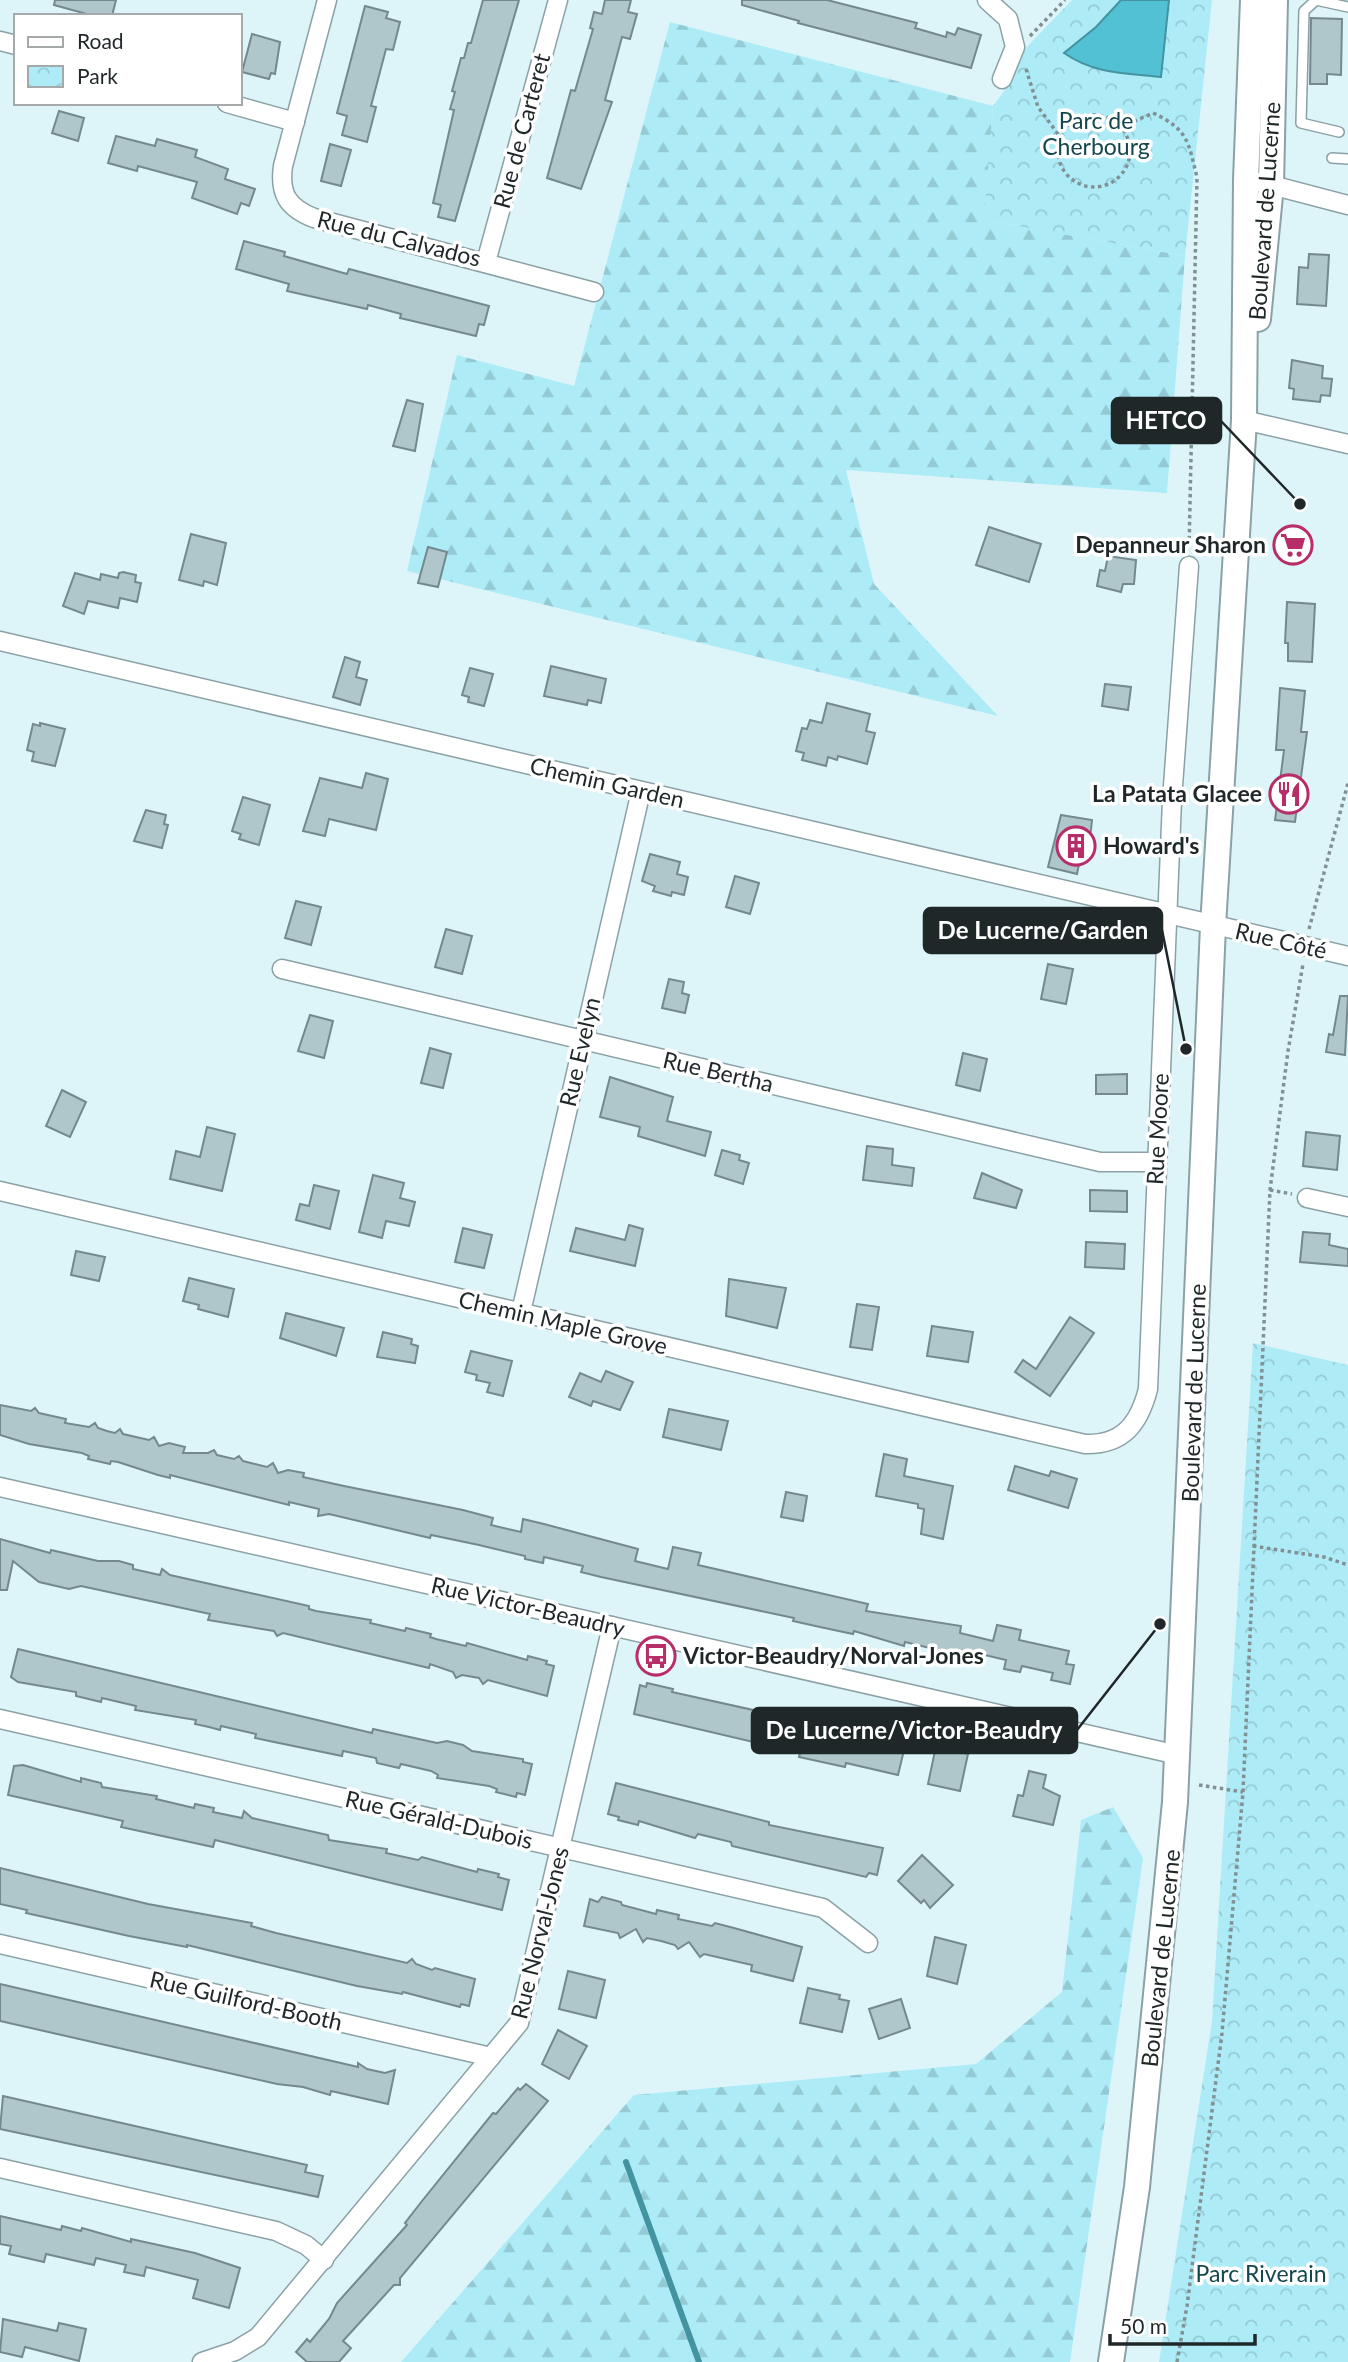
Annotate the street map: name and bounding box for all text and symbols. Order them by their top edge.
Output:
legend [14,14,242,105]
text: Road [77,28,124,53]
street label: Rue de Carteret [487,49,555,211]
text: Park [77,63,118,88]
street label: Boulevard de Lucerne [1242,101,1286,321]
park label: Parc de Cherbourg [1042,106,1150,160]
street label: Rue du Calvados [315,204,484,272]
callout: HETCO [1112,398,1221,443]
text: HETCO [1125,405,1207,434]
supermarket icon: Depanneur Sharon [1272,524,1314,566]
place label: Depanneur Sharon [1075,530,1266,558]
street label: Chemin Garden [527,751,687,813]
restaurant icon: La Patata Glacee [1268,773,1310,815]
place label: La Patata Glacee [1092,779,1262,807]
building icon: Howard's [1055,825,1097,867]
place label: Howard's [1103,831,1199,859]
callout: De Lucerne/Garden [924,908,1162,953]
text: De Lucerne/Garden [938,915,1148,944]
street label: Rue Côté [1233,916,1330,964]
street label: Rue Evelyn [553,994,605,1109]
street label: Rue Bertha [660,1045,776,1097]
street label: Rue Moore [1140,1072,1174,1186]
street label: Boulevard de Lucerne [1175,1283,1211,1503]
street label: Chemin Maple Grove [456,1284,670,1360]
street label: Rue Victor-Beaudry [429,1570,628,1642]
bus stop icon: Victor-Beaudry/Norval-Jones [635,1635,677,1677]
place label: Victor-Beaudry/Norval-Jones [682,1641,984,1669]
callout: De Lucerne/Victor-Beaudry [752,1708,1077,1753]
text: De Lucerne/Victor-Beaudry [765,1715,1063,1744]
street label: Rue Gérald-Dubois [343,1784,536,1854]
street label: Rue Norval-Jones [504,1844,574,2022]
street label: Boulevard de Lucerne [1135,1848,1185,2068]
street label: Rue Guilford-Booth [147,1964,345,2036]
park label: Parc Riverain [1195,2259,1327,2287]
scale bar [1110,2302,1255,2346]
text: 50 m [1120,2313,1167,2338]

